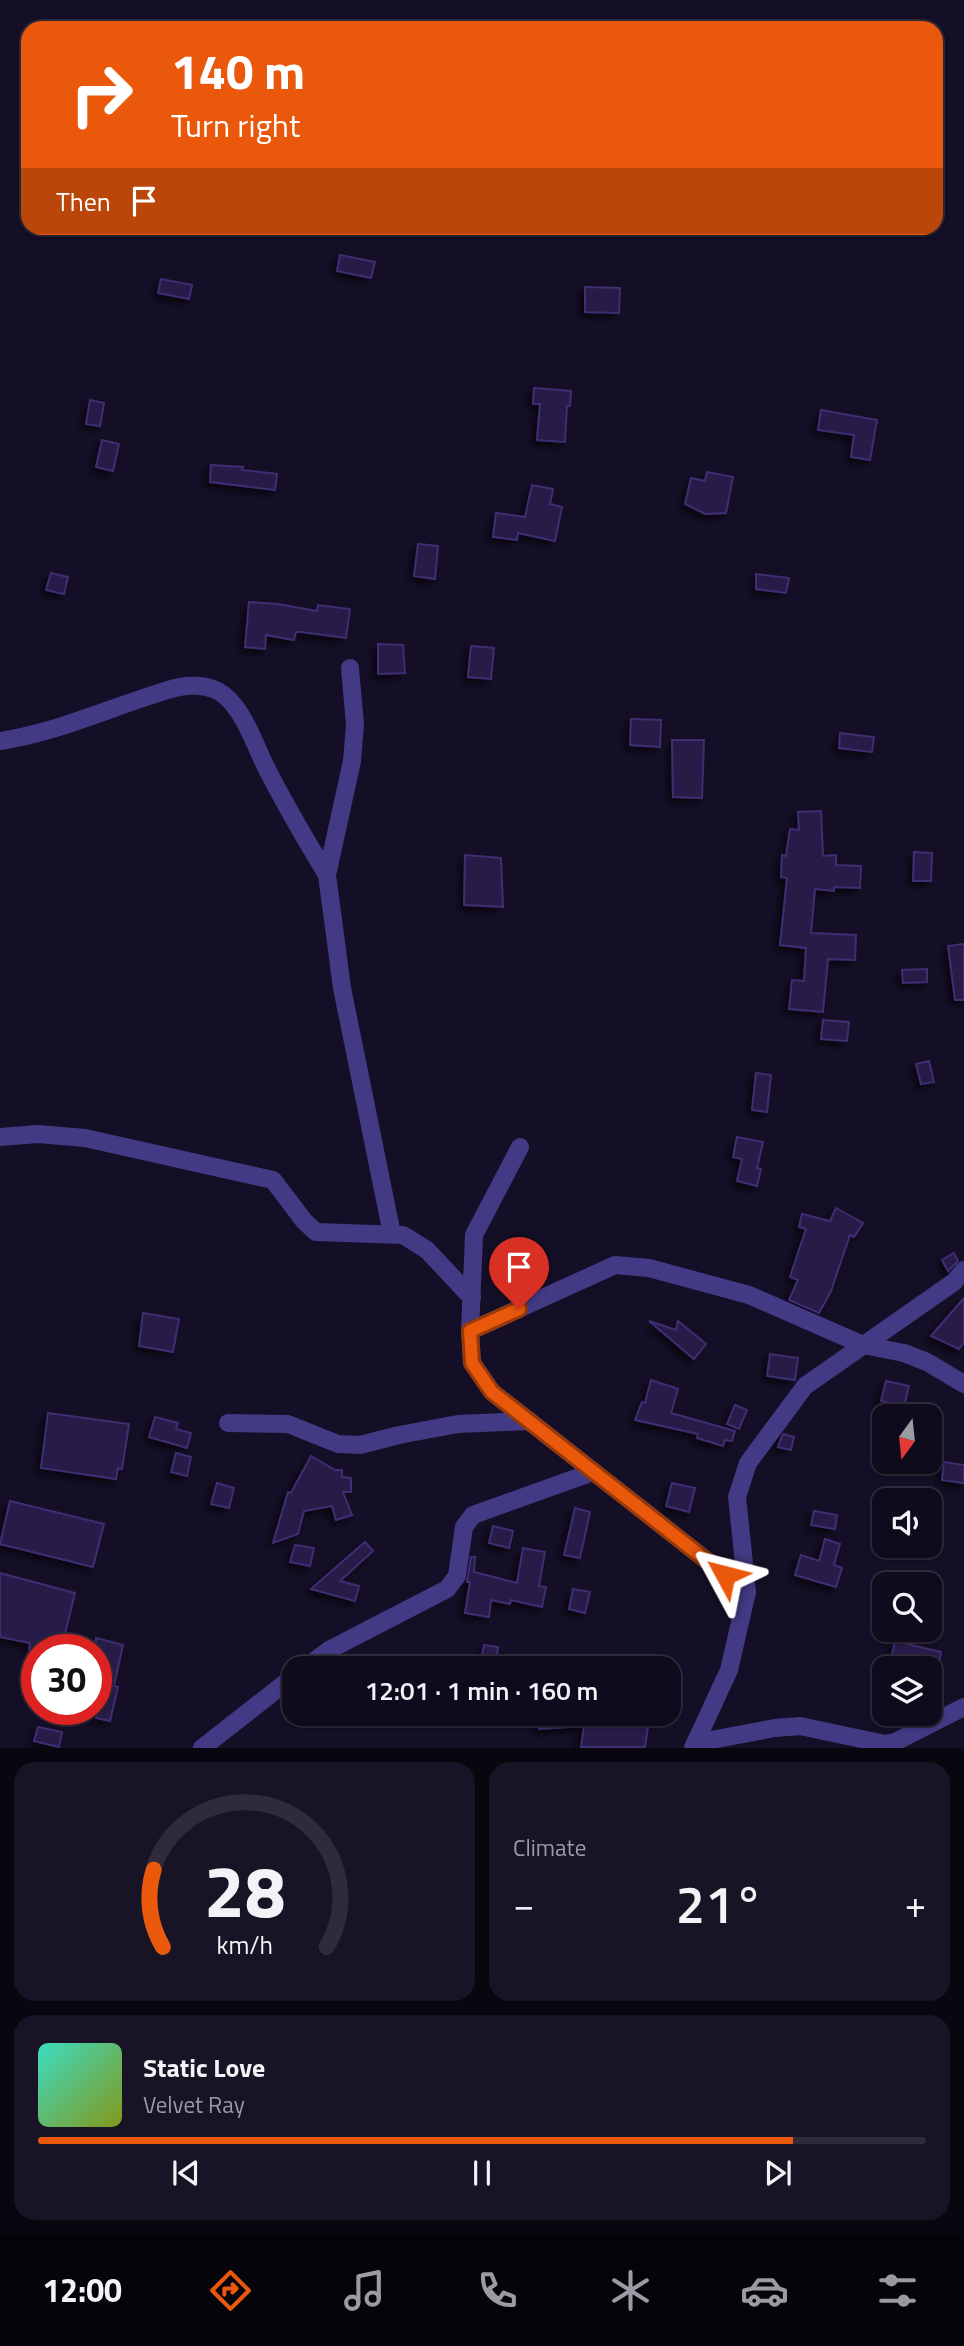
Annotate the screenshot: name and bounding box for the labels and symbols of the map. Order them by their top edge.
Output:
pin [489,1237,549,1309]
north arrow [872,1404,942,1474]
position arrow [688,1538,762,1612]
speed limit sign: 30 [21,1634,112,1725]

